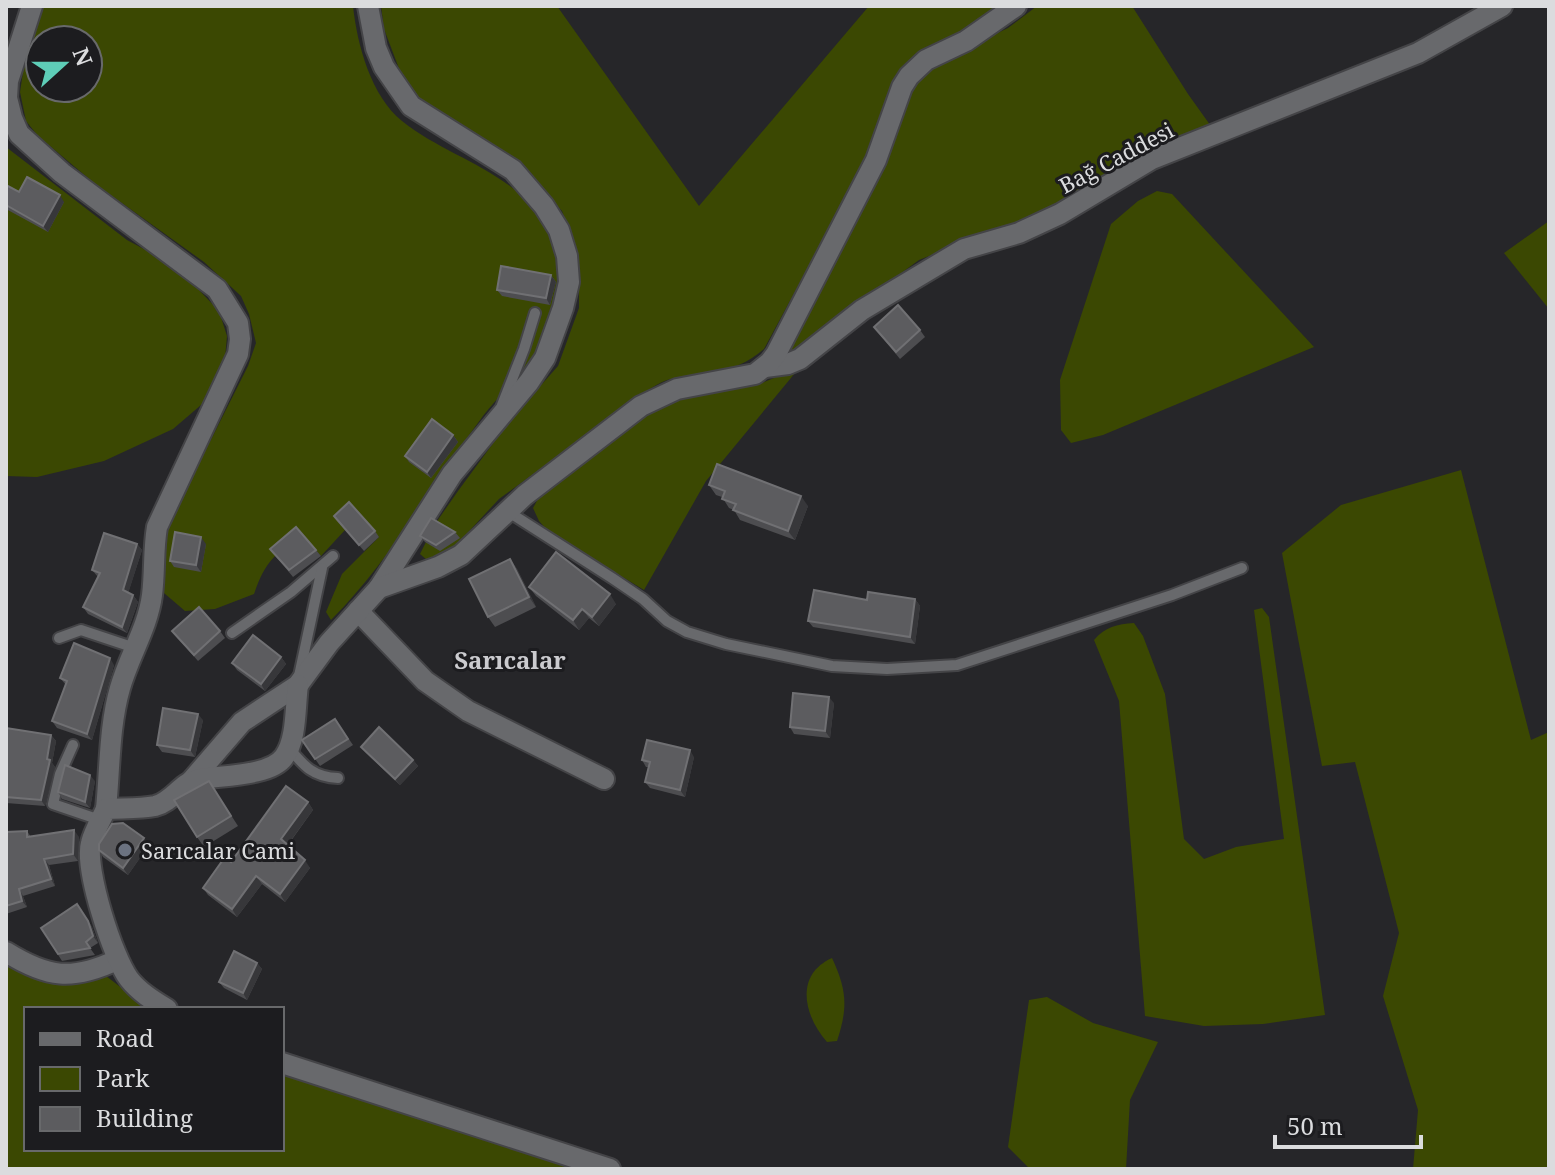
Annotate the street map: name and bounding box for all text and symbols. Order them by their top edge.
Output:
north arrow [24,24,104,104]
text: N [66,43,101,70]
street label: Bağ Caddesi [1053,114,1179,200]
district label: Sarıcalar [454,643,566,676]
place label: Sarıcalar Cami [141,835,295,865]
marker: Sarıcalar Cami [116,841,134,859]
legend [24,1007,284,1151]
text: Road [96,1021,154,1054]
text: Park [96,1061,150,1094]
scale bar [1275,1099,1421,1149]
text: Building [96,1101,193,1134]
text: 50 m [1287,1109,1343,1142]

